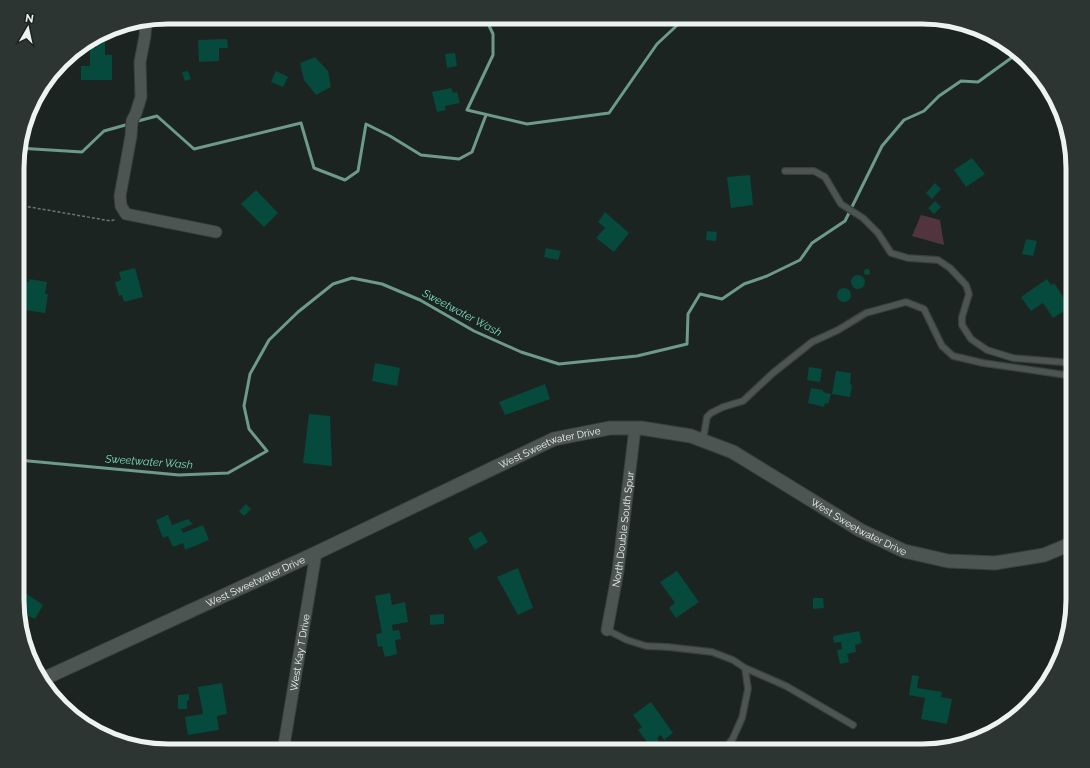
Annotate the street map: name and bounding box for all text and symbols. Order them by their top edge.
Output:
north arrow [8,8,48,48]
text: N [24,12,35,26]
water label: Sweetwater Wash [419,286,504,339]
street label: West Sweetwater Drive [497,425,601,470]
water label: Sweetwater Wash [104,452,193,472]
street label: North Double South Spur [610,470,635,588]
street label: West Sweetwater Drive [809,496,909,557]
street label: West Sweetwater Drive [204,553,307,609]
street label: West Kay T Drive [288,613,311,692]

